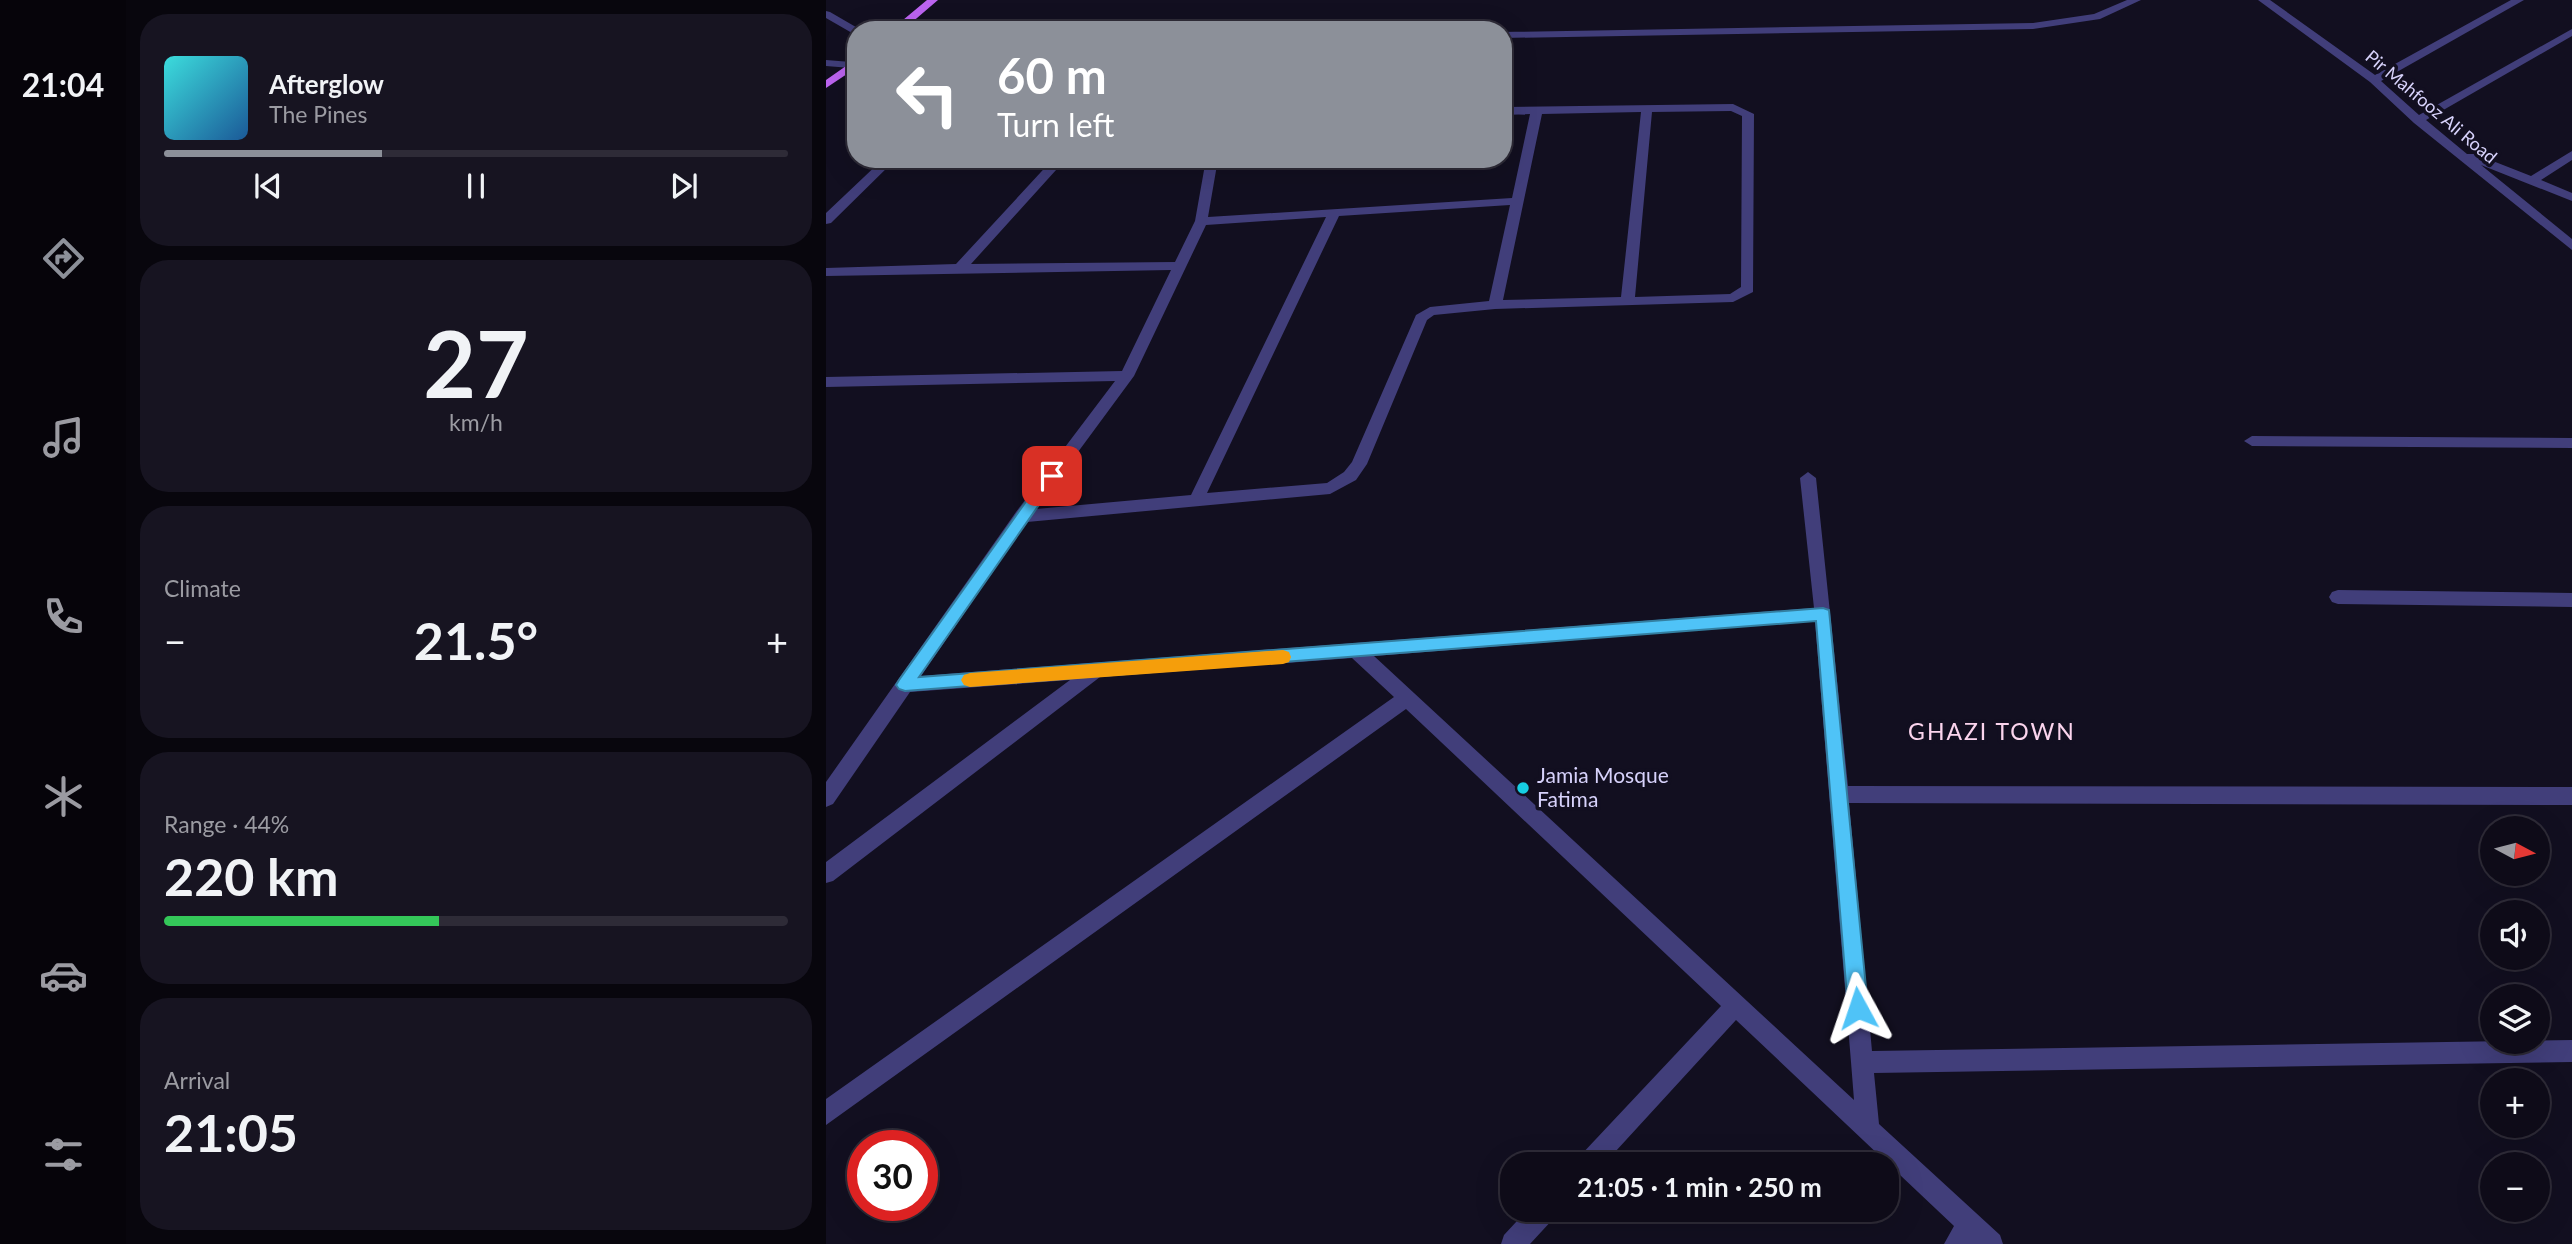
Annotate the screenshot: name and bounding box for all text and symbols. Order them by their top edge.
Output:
street label: Pir Mahfooz Ali Road [2361,45,2502,168]
text: 60 m [997,46,1107,104]
icon: left [882,49,973,140]
text: 21:04 [22,65,104,104]
text: Afterglow [269,68,384,100]
text: The Pines [269,100,367,128]
text: Turn left [997,105,1114,144]
icon: previous [249,167,287,205]
icon: pause [457,167,495,205]
icon: next [665,167,703,205]
icon: directions [39,234,88,283]
text: 27 [423,308,529,417]
text: km/h [449,408,503,436]
icon: music [39,413,88,462]
pin [1022,446,1082,506]
icon: arrive [1033,457,1071,495]
text: Climate [164,574,241,602]
icon: phone [39,592,88,641]
text: 21.5° [414,609,538,671]
text: − [164,618,186,664]
text: + [766,618,788,664]
district label: GHAZI TOWN [1908,717,2076,745]
place label: Jamia Mosque Fatima [1537,762,1669,811]
icon: climate [39,772,88,821]
marker: Jamia Mosque Fatima [1515,780,1531,796]
text: Range · 44% [164,810,289,838]
north arrow [2480,816,2550,886]
map controls [2480,816,2550,1222]
text: 220 km [164,845,338,907]
button: sound [2480,900,2550,970]
icon: car [39,951,88,1000]
position arrow [1821,971,1895,1045]
button: layers [2480,984,2550,1054]
text: Arrival [164,1066,230,1094]
button: + [2480,1068,2550,1138]
text: 21:05 [164,1101,298,1163]
icon: filters [39,1130,88,1179]
speed limit sign: 30 [847,1130,938,1221]
button: − [2480,1152,2550,1222]
text: 21:05 · 1 min · 250 m [1577,1171,1822,1203]

